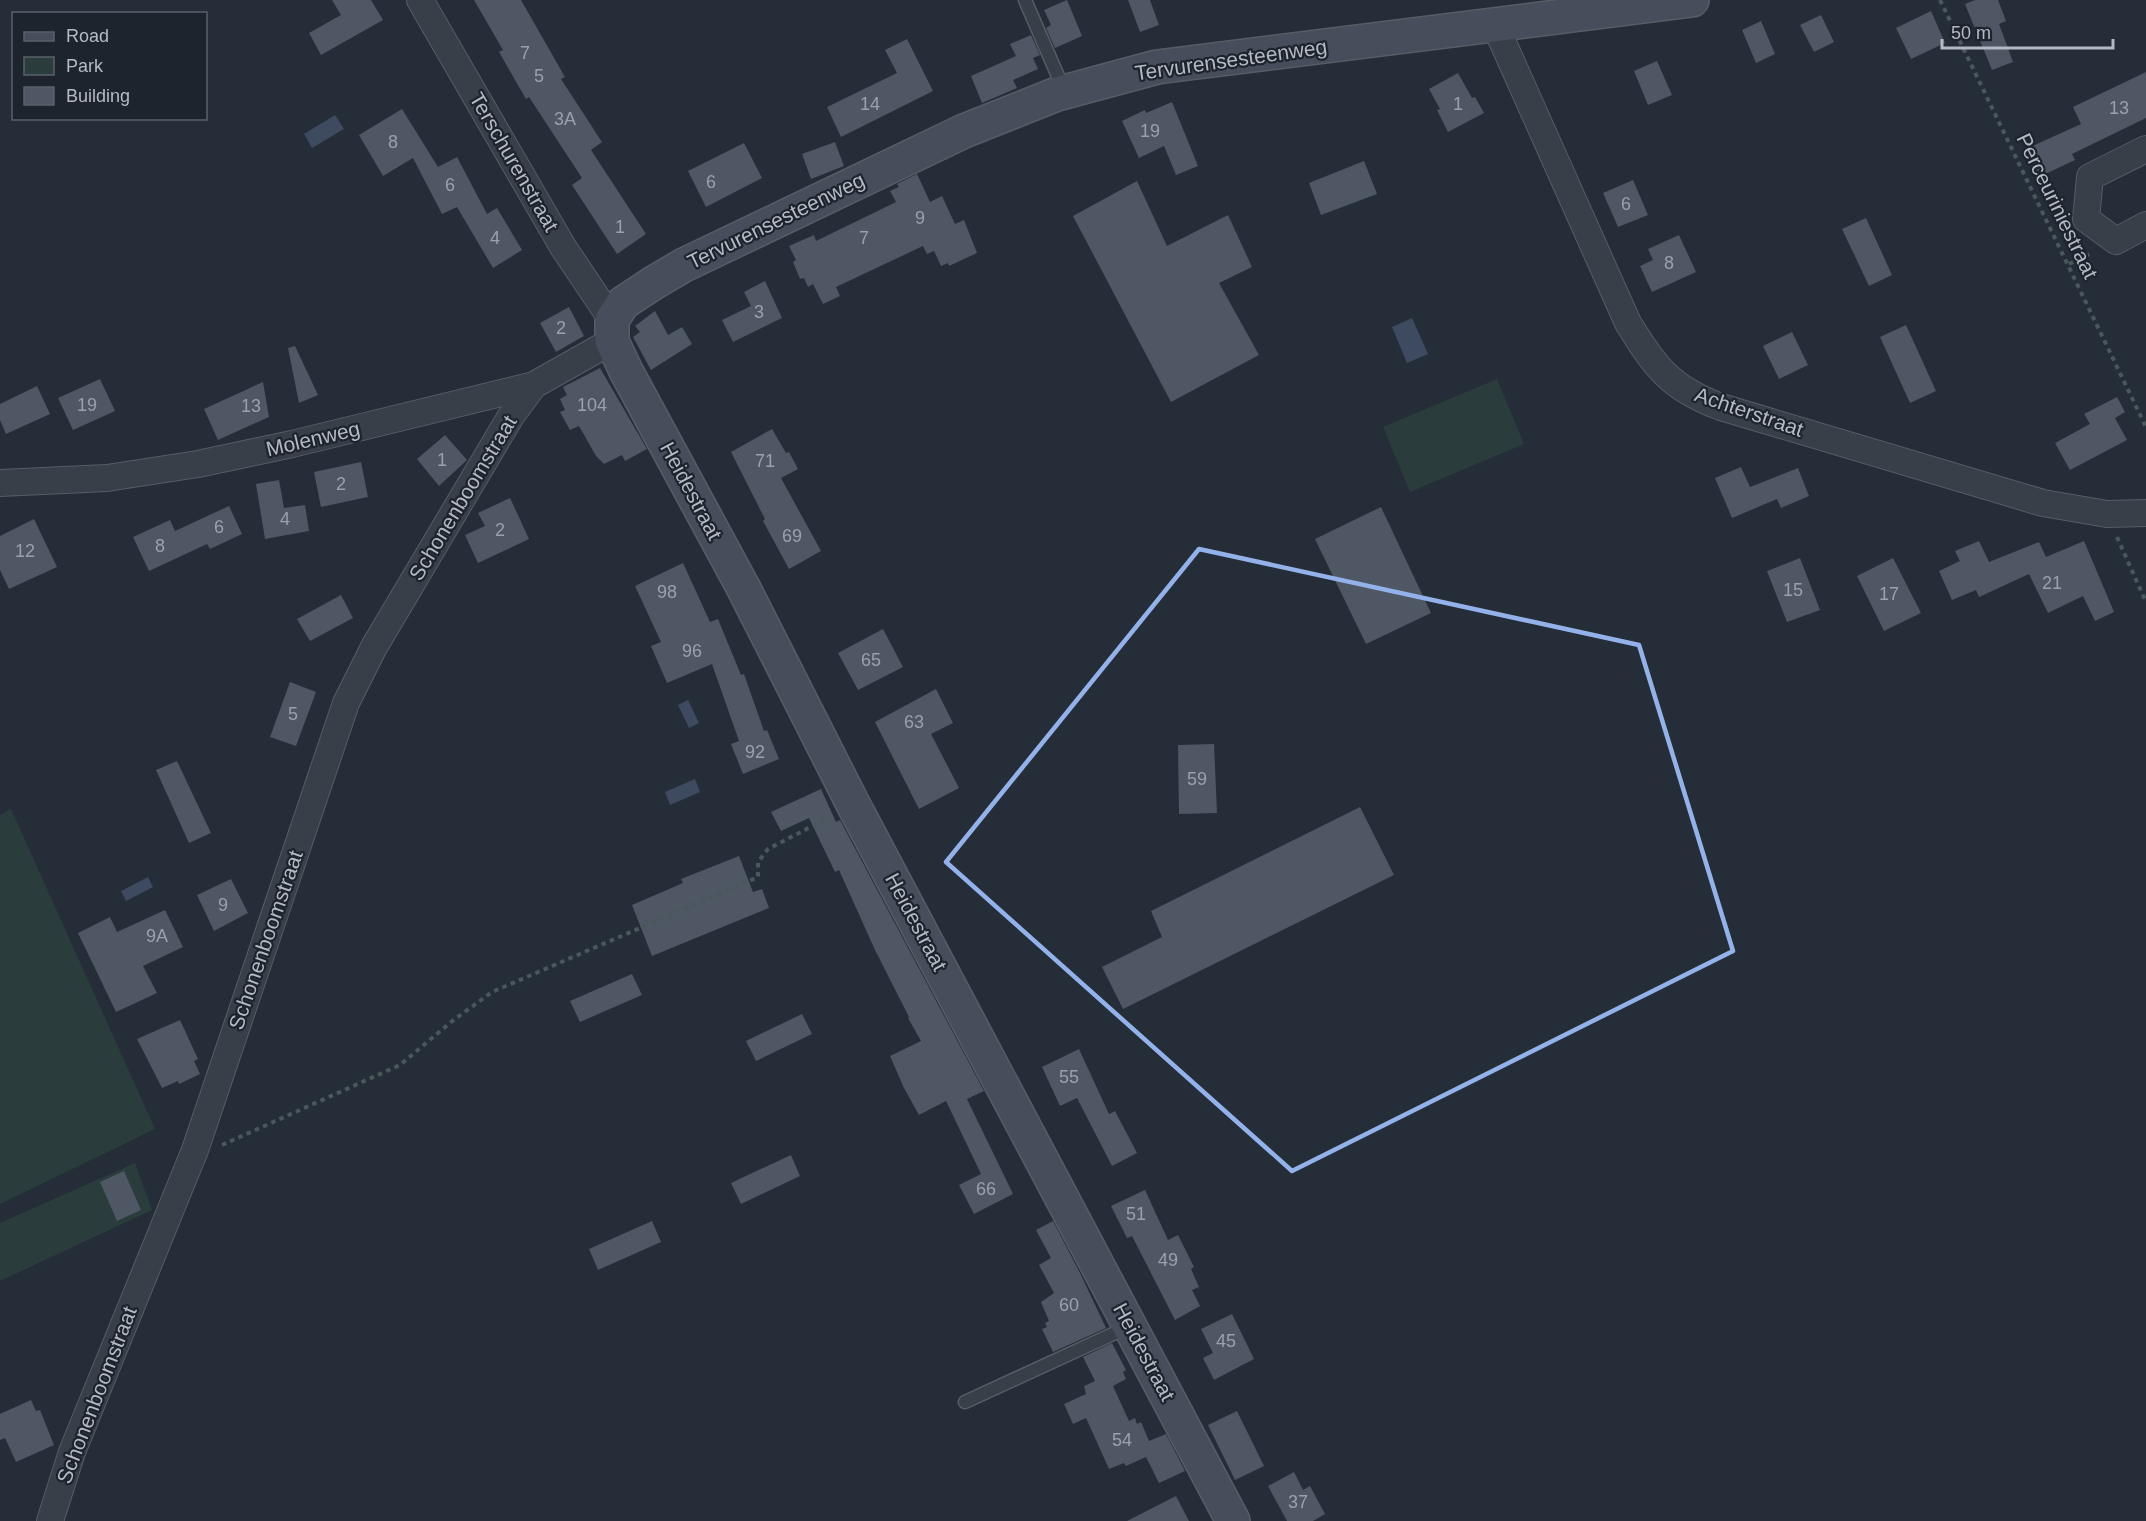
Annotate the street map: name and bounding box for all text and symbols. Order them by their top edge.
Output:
legend [12,12,207,120]
scale bar [1942,12,2113,50]
text: 50 m [1951,23,1991,43]
text: Road [66,26,109,46]
street label: Tervurensesteenweg [1133,35,1328,84]
house number: 7 [520,43,530,63]
text: Park [66,56,104,76]
house number: 5 [534,66,544,86]
text: Building [66,86,130,106]
street label: Terschurenstraat [465,88,564,235]
house number: 14 [860,94,880,114]
house number: 1 [1453,94,1463,114]
house number: 13 [2109,98,2129,118]
house number: 3A [554,109,576,129]
house number: 19 [1140,121,1160,141]
street label: Perceuriniestraat [2012,129,2103,282]
house number: 8 [388,132,398,152]
street label: Tervurensesteenweg [684,168,868,273]
house number: 6 [706,172,716,192]
house number: 6 [445,175,455,195]
house number: 6 [1621,194,1631,214]
house number: 9 [915,208,925,228]
house number: 1 [615,217,625,237]
house number: 4 [490,228,500,248]
house number: 7 [859,228,869,248]
house number: 8 [1664,253,1674,273]
house number: 3 [754,302,764,322]
house number: 2 [556,318,566,338]
street label: Achterstraat [1692,382,1807,441]
house number: 19 [77,395,97,415]
house number: 104 [577,395,607,415]
house number: 13 [241,396,261,416]
street label: Schonenboomstraat [404,411,521,584]
street label: Molenweg [264,417,362,460]
street label: Heidestraat [656,438,727,544]
house number: 1 [437,450,447,470]
house number: 71 [755,451,775,471]
house number: 2 [336,474,346,494]
house number: 4 [280,509,290,529]
house number: 6 [214,517,224,537]
house number: 2 [495,520,505,540]
house number: 69 [782,526,802,546]
house number: 8 [155,536,165,556]
house number: 12 [15,541,35,561]
house number: 21 [2042,573,2062,593]
house number: 15 [1783,580,1803,600]
house number: 98 [657,582,677,602]
house number: 17 [1879,584,1899,604]
house number: 96 [682,641,702,661]
house number: 65 [861,650,881,670]
house number: 5 [288,704,298,724]
house number: 63 [904,712,924,732]
house number: 92 [745,742,765,762]
house number: 59 [1187,769,1207,789]
street label: Schonenboomstraat [224,847,307,1032]
street label: Heidestraat [881,869,952,975]
house number: 9 [218,895,228,915]
house number: 9A [146,926,168,946]
house number: 55 [1059,1067,1079,1087]
house number: 66 [976,1179,996,1199]
house number: 51 [1126,1204,1146,1224]
house number: 49 [1158,1250,1178,1270]
house number: 60 [1059,1295,1079,1315]
street label: Heidestraat [1109,1299,1180,1405]
street label: Schonenboomstraat [52,1303,141,1487]
house number: 45 [1216,1331,1236,1351]
house number: 54 [1112,1430,1132,1450]
house number: 37 [1288,1492,1308,1512]

